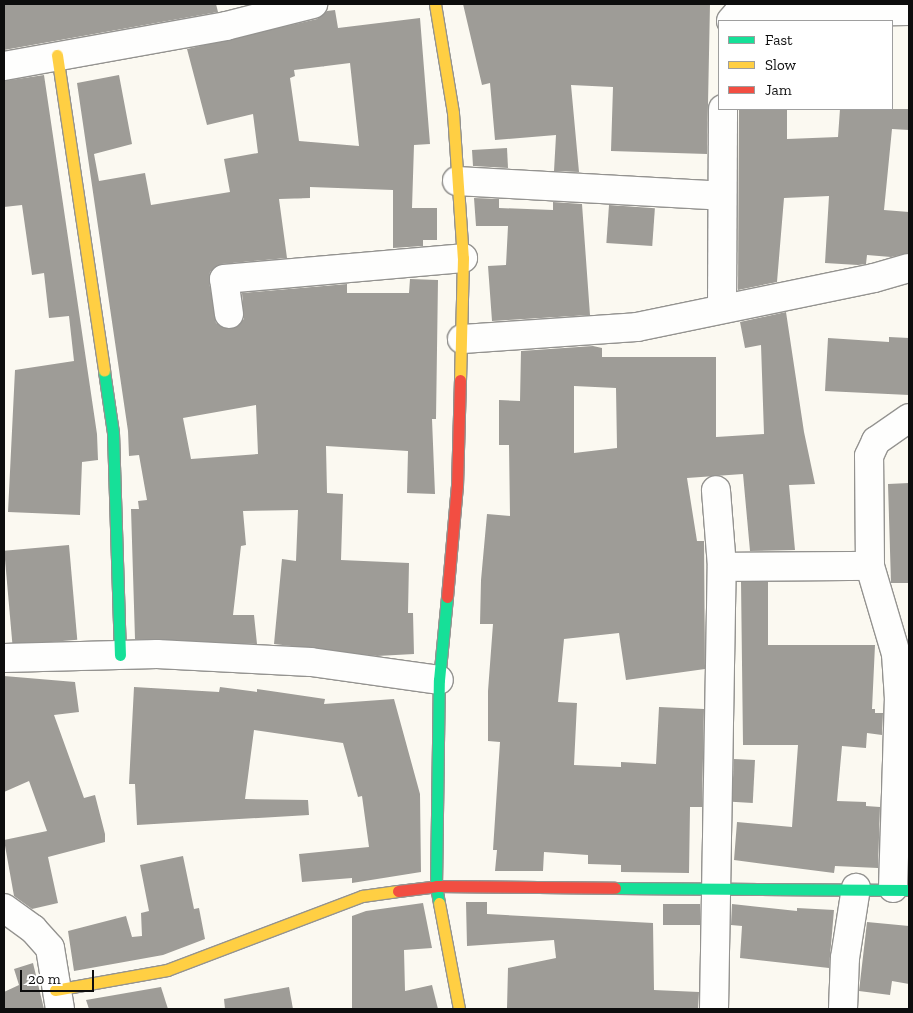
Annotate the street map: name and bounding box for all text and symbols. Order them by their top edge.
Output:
legend [718,20,893,110]
text: Fast [765,31,793,49]
text: Slow [765,56,796,74]
text: Jam [765,81,792,99]
scale bar [22,960,96,992]
text: 20 m [28,970,61,988]

